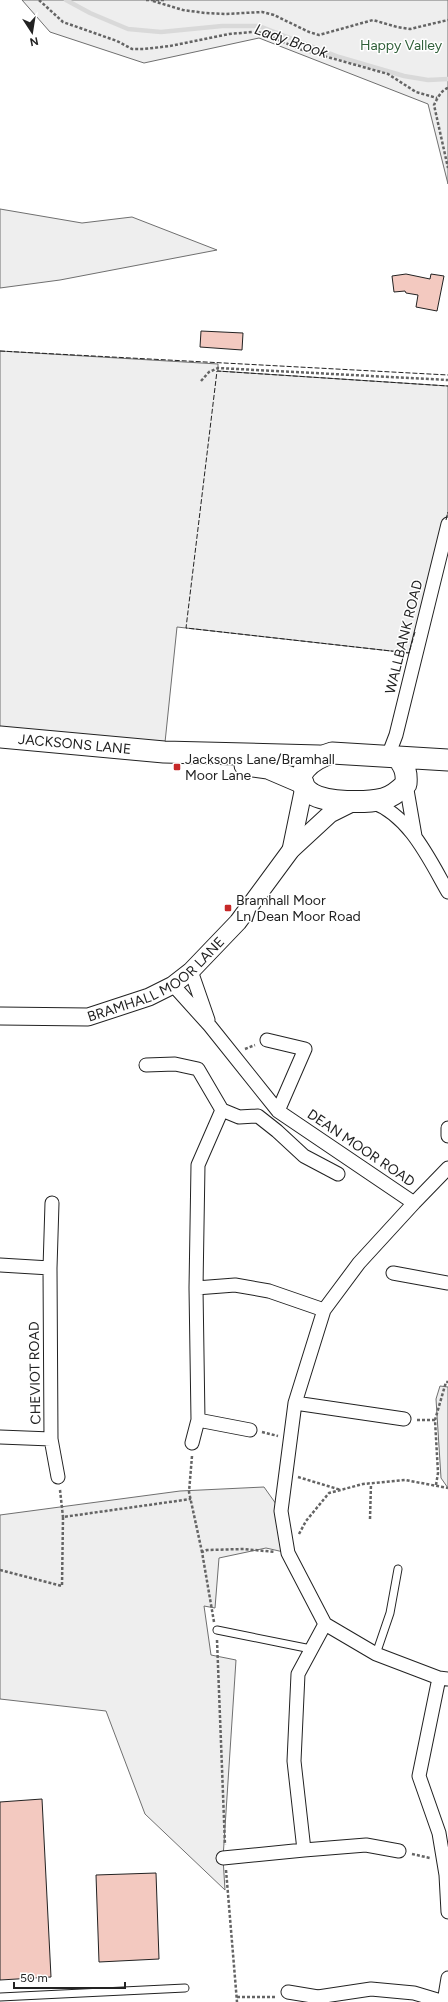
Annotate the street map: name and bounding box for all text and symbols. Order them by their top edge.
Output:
north arrow [12,12,52,52]
water label: Lady Brook [252,20,331,62]
text: N [28,34,39,49]
park label: Happy Valley [360,37,443,54]
street label: WALLBANK ROAD [382,578,426,696]
street label: JACKSONS LANE [17,730,132,757]
place label: Jacksons Lane/Bramhall Moor Lane [185,751,335,784]
marker: Jacksons Lane/Bramhall Moor Lane [172,762,182,772]
place label: Bramhall Moor Ln/Dean Moor Road [236,892,361,925]
marker: Bramhall Moor Ln/Dean Moor Road [223,903,233,913]
street label: BRAMHALL MOOR LANE [85,933,228,1025]
street label: DEAN MOOR ROAD [304,1106,418,1190]
street label: CHEVIOT ROAD [26,1321,44,1425]
scale bar [14,1964,125,1990]
text: 50 m [20,1971,48,1985]

